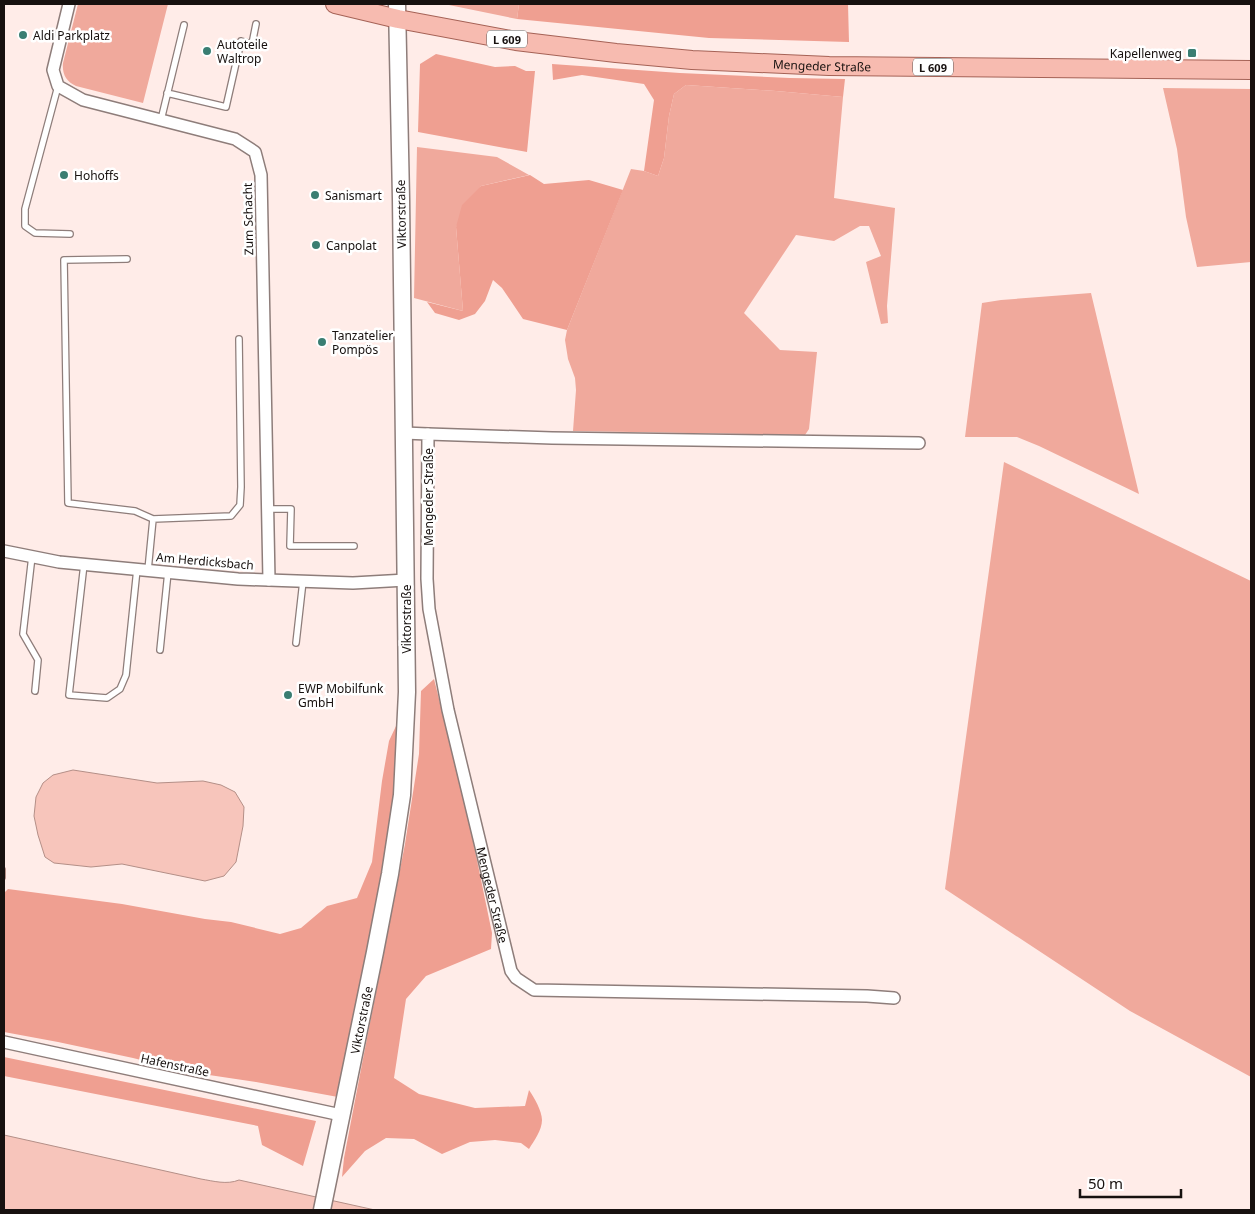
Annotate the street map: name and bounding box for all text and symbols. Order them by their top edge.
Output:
place label: Aldi Parkplatz [33,27,110,44]
marker: Aldi Parkplatz [17,29,29,41]
road number: L 609 [487,30,527,48]
place label: Autoteile Waltrop [217,36,268,67]
marker: Autoteile Waltrop [201,45,213,57]
place label: Kapellenweg [1110,45,1182,62]
marker: Kapellenweg [1186,47,1198,59]
street label: Mengeder Straße [773,55,871,75]
road number: L 609 [913,58,953,76]
place label: Hohoffs [74,167,119,184]
marker: Hohoffs [58,169,70,181]
street label: Viktorstraße [392,179,410,249]
street label: Zum Schacht [239,182,257,255]
place label: Sanismart [325,187,382,204]
marker: Sanismart [309,189,321,201]
place label: Canpolat [326,237,377,254]
marker: Canpolat [310,239,322,251]
place label: Tanzatelier Pompös [332,327,393,358]
marker: Tanzatelier Pompös [316,336,328,348]
street label: Mengeder Straße [420,448,437,546]
street label: Am Herdicksbach [155,548,255,574]
street label: Viktorstraße [398,584,415,654]
place label: EWP Mobilfunk GmbH [298,680,384,711]
marker: EWP Mobilfunk GmbH [282,689,294,701]
street label: Mengeder Straße [473,845,512,945]
street label: Viktorstraße [346,984,376,1056]
street label: Hafenstraße [139,1049,211,1081]
scale bar [1080,1166,1181,1198]
text: 50 m [1088,1173,1123,1193]

